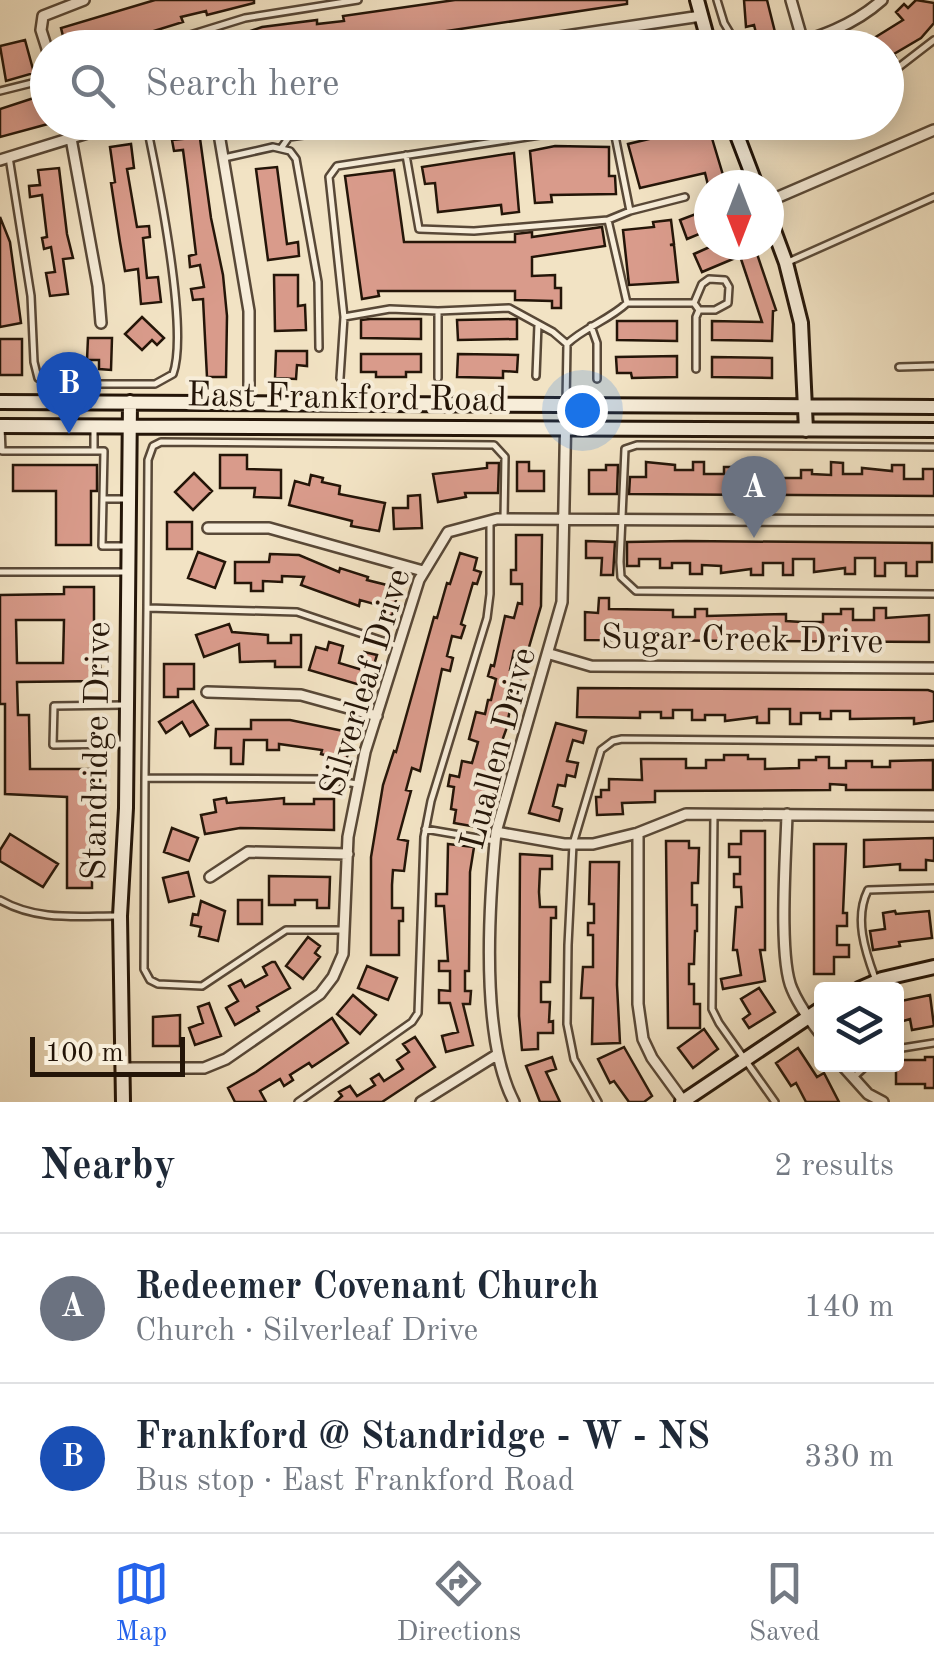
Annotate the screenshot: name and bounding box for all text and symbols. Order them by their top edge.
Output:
search box [30,30,904,140]
icon: search [65,58,120,113]
text: Search here [145,66,340,104]
north arrow [694,170,784,260]
pin: B [36,352,102,434]
street label: East Frankford Road [186,378,507,419]
your location [557,385,608,436]
pin: A [722,456,786,538]
street label: Silverleaf Drive [315,565,418,801]
street label: Standridge Drive [78,621,117,881]
street label: Sugar Creek Drive [600,621,884,660]
street label: Luallen Drive [456,644,543,853]
map controls [814,982,904,1072]
button: layers [814,982,904,1072]
scale bar [30,1032,185,1076]
text: 100 m [45,1040,124,1068]
text: Nearby [40,1146,176,1188]
text: 2 results [774,1151,894,1183]
text: Redeemer Covenant Church [135,1269,599,1307]
text: A [60,1292,85,1324]
text: 140 m [804,1292,894,1324]
text: Church · Silverleaf Drive [135,1316,478,1348]
text: Frankford @ Standridge - W - NS [135,1419,710,1457]
text: B [61,1442,84,1474]
text: 330 m [804,1442,894,1474]
text: Bus stop · East Frankford Road [135,1466,574,1498]
tab: Map [114,1556,169,1651]
tab: Directions [397,1556,521,1651]
tab: Saved [749,1556,820,1651]

